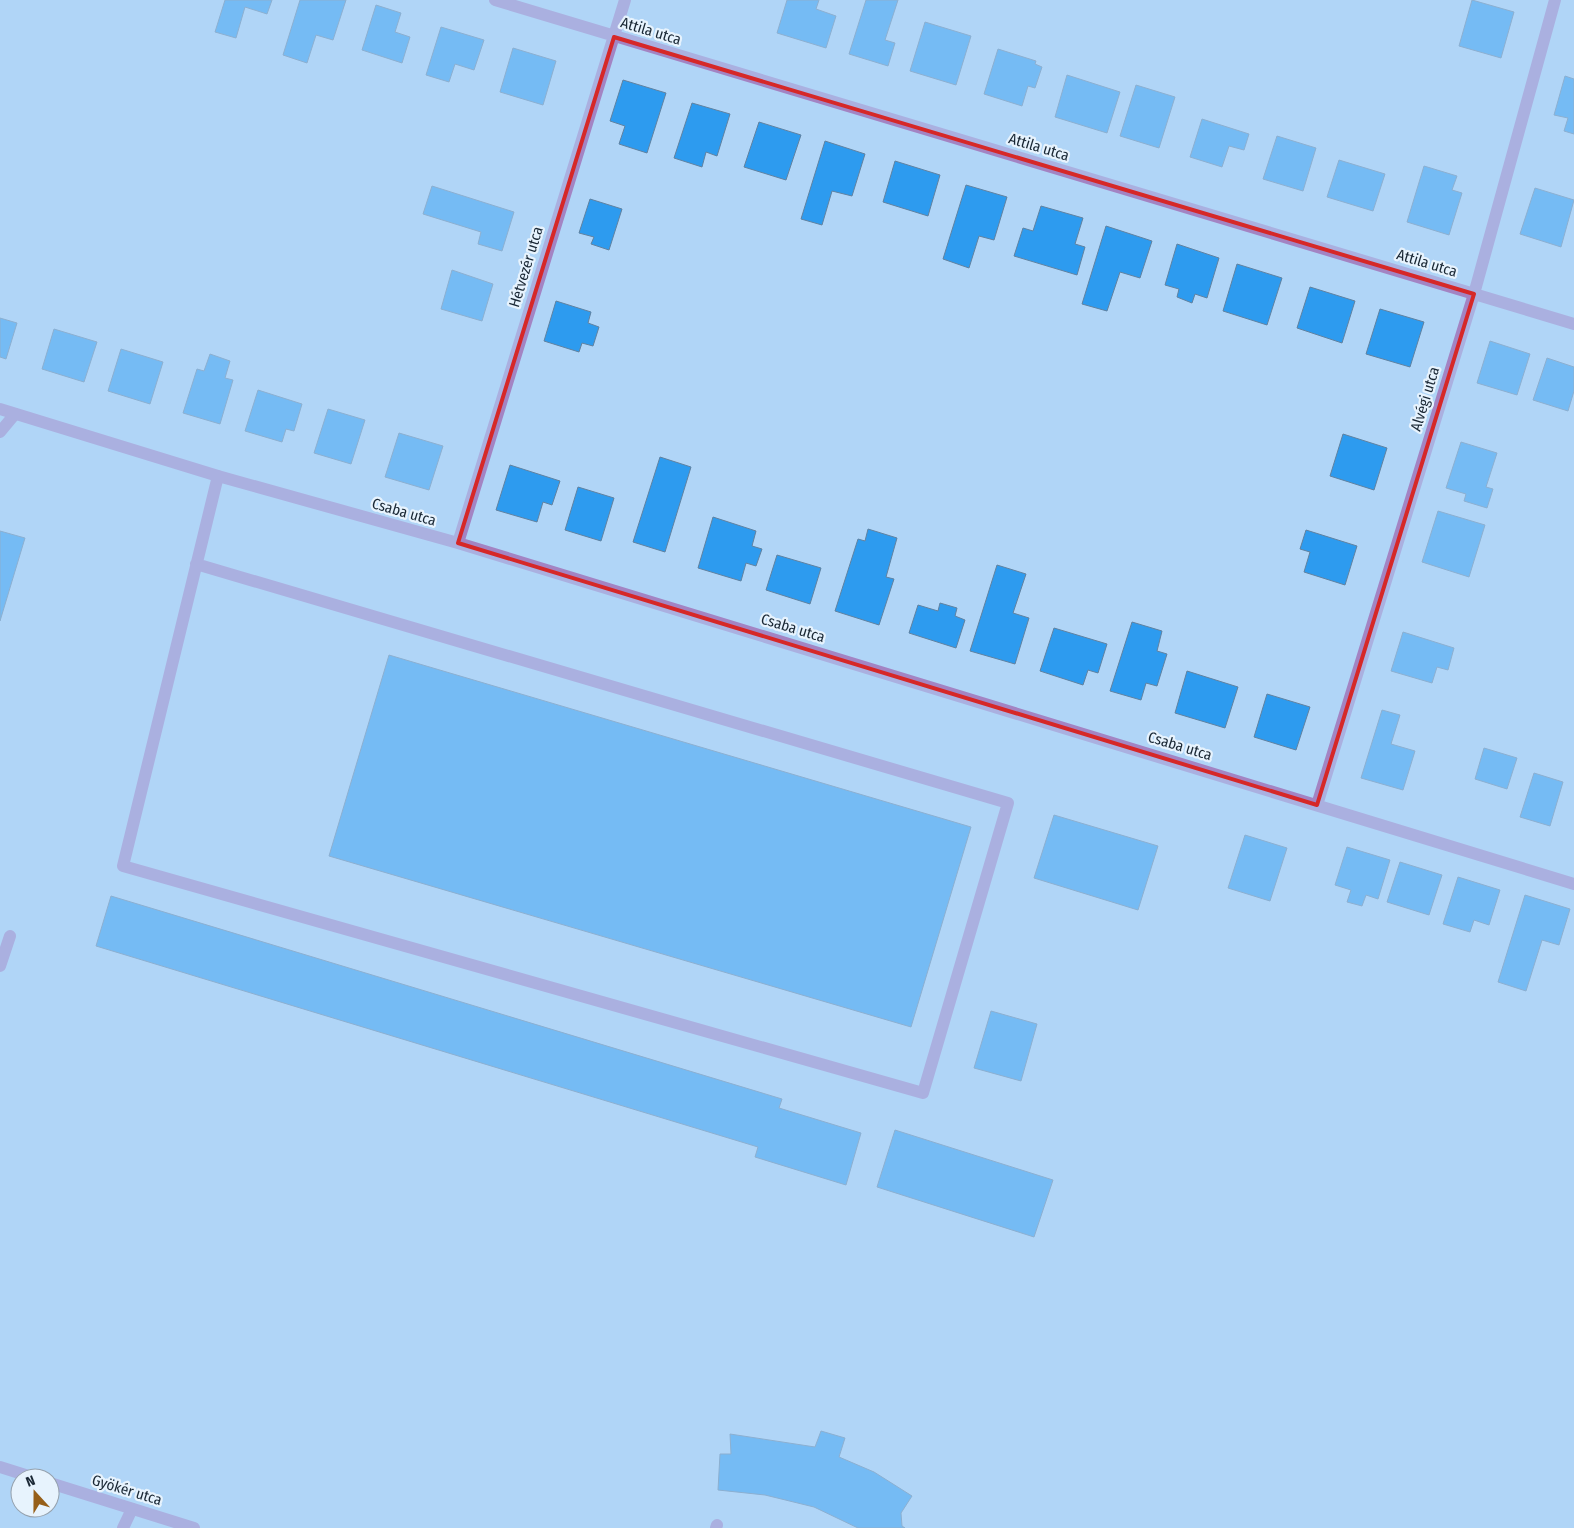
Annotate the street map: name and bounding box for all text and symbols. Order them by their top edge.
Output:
street label: Attila utca [619,13,683,49]
street label: Attila utca [1007,129,1071,165]
street label: Hétvezér utca [505,224,547,310]
street label: Attila utca [1395,245,1459,281]
street label: Alvégi utca [1407,365,1443,433]
street label: Csaba utca [370,494,438,530]
street label: Csaba utca [759,610,827,646]
street label: Csaba utca [1146,728,1214,764]
north arrow [10,1468,60,1518]
street label: Gyökér utca [90,1471,164,1509]
text: N [24,1472,37,1491]

